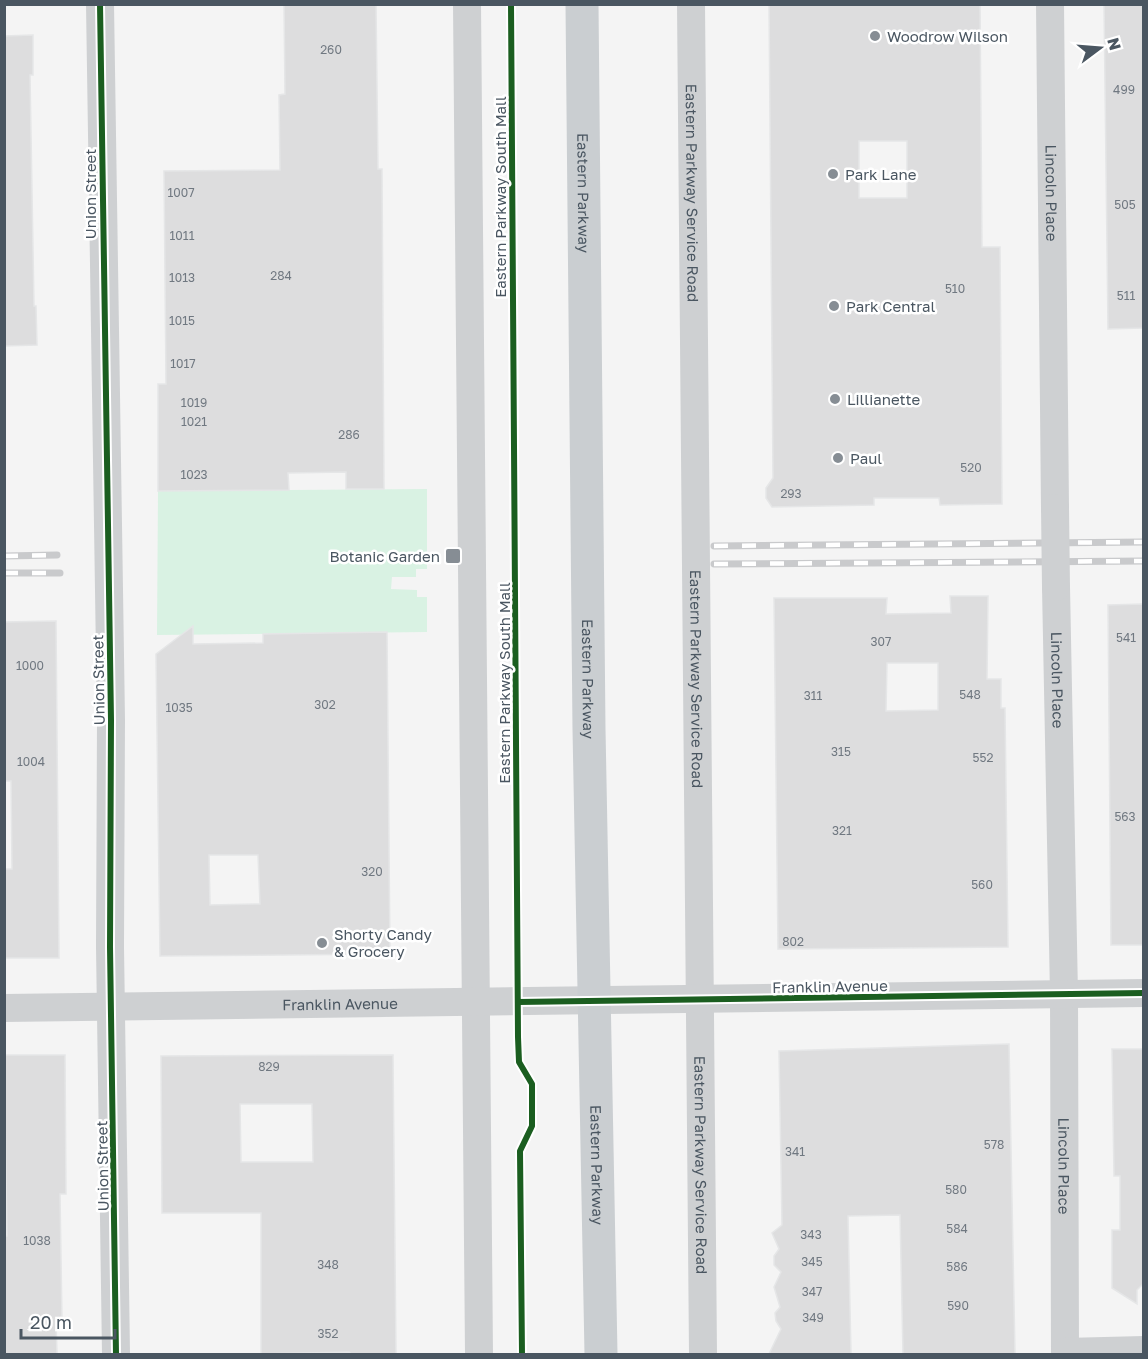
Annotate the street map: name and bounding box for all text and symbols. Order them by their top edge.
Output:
north arrow [1070,18,1130,78]
place label: Woodrow Wilson [887,27,1008,45]
marker: Woodrow Wilson [868,29,882,43]
text: N [1103,35,1126,52]
house number: 260 [320,42,342,57]
house number: 499 [1113,82,1135,97]
street label: Eastern Parkway Service Road [683,84,703,302]
street label: Eastern Parkway South Mall [491,96,509,298]
street label: Eastern Parkway [574,133,593,254]
street label: Lincoln Place [1042,144,1061,242]
street label: Union Street [81,149,99,239]
place label: Park Lane [845,165,917,183]
marker: Park Lane [826,167,840,181]
house number: 1007 [167,185,195,200]
house number: 505 [1114,197,1136,212]
house number: 1011 [170,228,195,243]
house number: 284 [270,268,292,283]
house number: 1013 [169,270,195,285]
house number: 510 [945,281,965,296]
house number: 511 [1117,288,1135,303]
place label: Park Central [846,297,935,315]
marker: Park Central [827,299,841,313]
house number: 1015 [169,313,195,328]
house number: 1017 [170,356,196,371]
place label: Lillianette [847,390,920,408]
marker: Lillianette [828,392,842,406]
house number: 1019 [181,395,207,410]
house number: 1021 [181,414,207,429]
house number: 286 [338,427,360,442]
place label: Paul [850,449,882,467]
marker: Paul [831,451,845,465]
house number: 520 [960,460,982,475]
house number: 1023 [180,467,208,482]
house number: 293 [780,486,802,501]
place label: Botanic Garden [329,547,440,565]
marker: Botanic Garden [444,547,462,565]
street label: Eastern Parkway Service Road [687,570,707,788]
street label: Eastern Parkway South Mall [495,582,513,784]
street label: Eastern Parkway [579,619,598,740]
house number: 541 [1116,630,1136,645]
street label: Lincoln Place [1048,631,1068,729]
house number: 307 [871,634,891,649]
street label: Union Street [88,635,108,725]
house number: 1000 [16,658,44,673]
house number: 548 [959,687,981,702]
house number: 311 [804,688,823,703]
house number: 302 [314,697,336,712]
house number: 1035 [165,700,193,715]
house number: 315 [831,744,851,759]
house number: 552 [973,750,993,765]
house number: 1004 [17,754,45,769]
house number: 563 [1114,809,1136,824]
house number: 321 [832,823,852,838]
house number: 320 [361,864,383,879]
house number: 560 [971,877,993,892]
place label: Shorty Candy & Grocery [334,925,433,960]
house number: 802 [782,934,804,949]
marker: Shorty Candy & Grocery [315,936,329,950]
street label: Franklin Avenue [772,976,888,996]
street label: Franklin Avenue [282,994,398,1013]
street label: Eastern Parkway Service Road [691,1056,711,1274]
house number: 829 [258,1059,280,1074]
street label: Eastern Parkway [587,1105,608,1226]
street label: Lincoln Place [1055,1117,1074,1215]
street label: Union Street [92,1121,112,1211]
house number: 578 [984,1137,1004,1152]
house number: 341 [785,1144,805,1159]
house number: 580 [945,1182,967,1197]
house number: 584 [946,1221,968,1236]
house number: 343 [800,1227,822,1242]
house number: 1038 [23,1233,51,1248]
house number: 345 [801,1254,823,1269]
house number: 348 [317,1257,339,1272]
house number: 586 [946,1259,968,1274]
house number: 347 [802,1284,822,1299]
house number: 590 [947,1298,969,1313]
scale bar [21,1302,116,1340]
house number: 349 [802,1310,824,1325]
text: 20 m [30,1311,72,1333]
house number: 352 [318,1326,339,1341]

